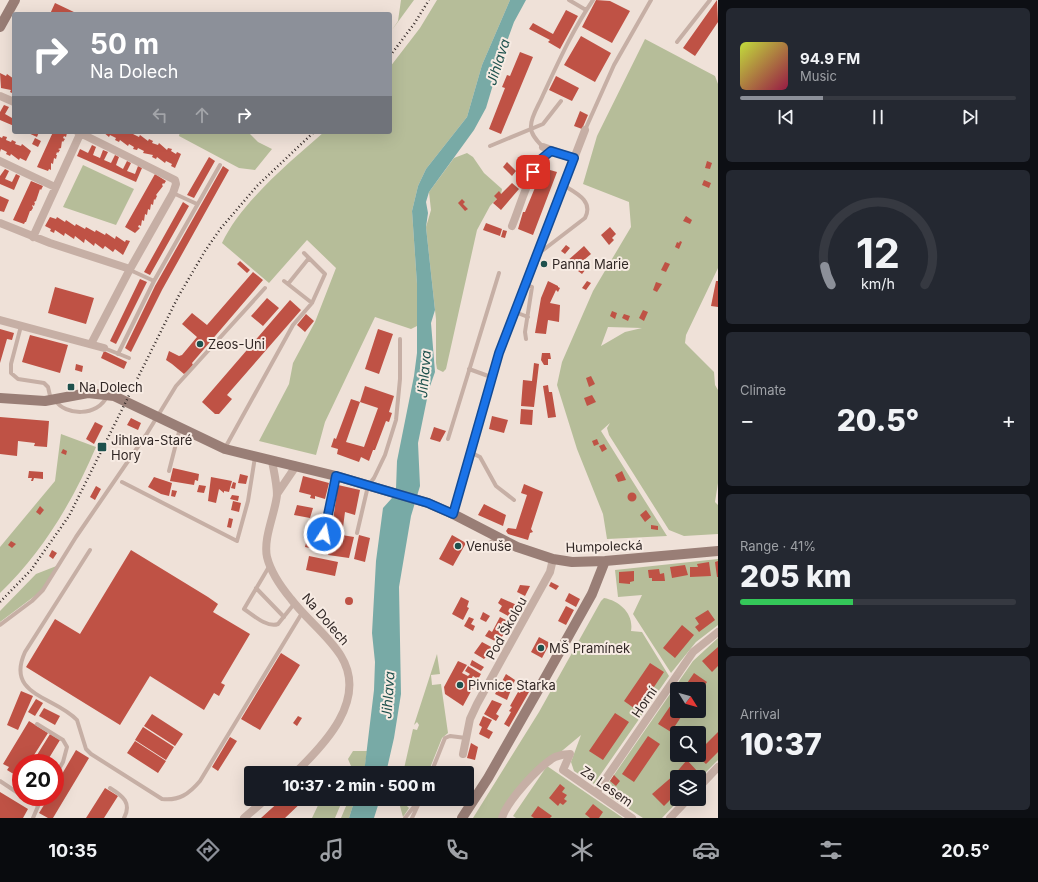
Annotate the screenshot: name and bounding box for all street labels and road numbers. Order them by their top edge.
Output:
street label: Humpolecká [565,537,643,555]
street label: Na Dolech [299,590,353,648]
street label: Pod Školou [482,594,530,662]
street label: Horní [628,683,660,720]
street label: Za Lesem [578,762,636,810]

